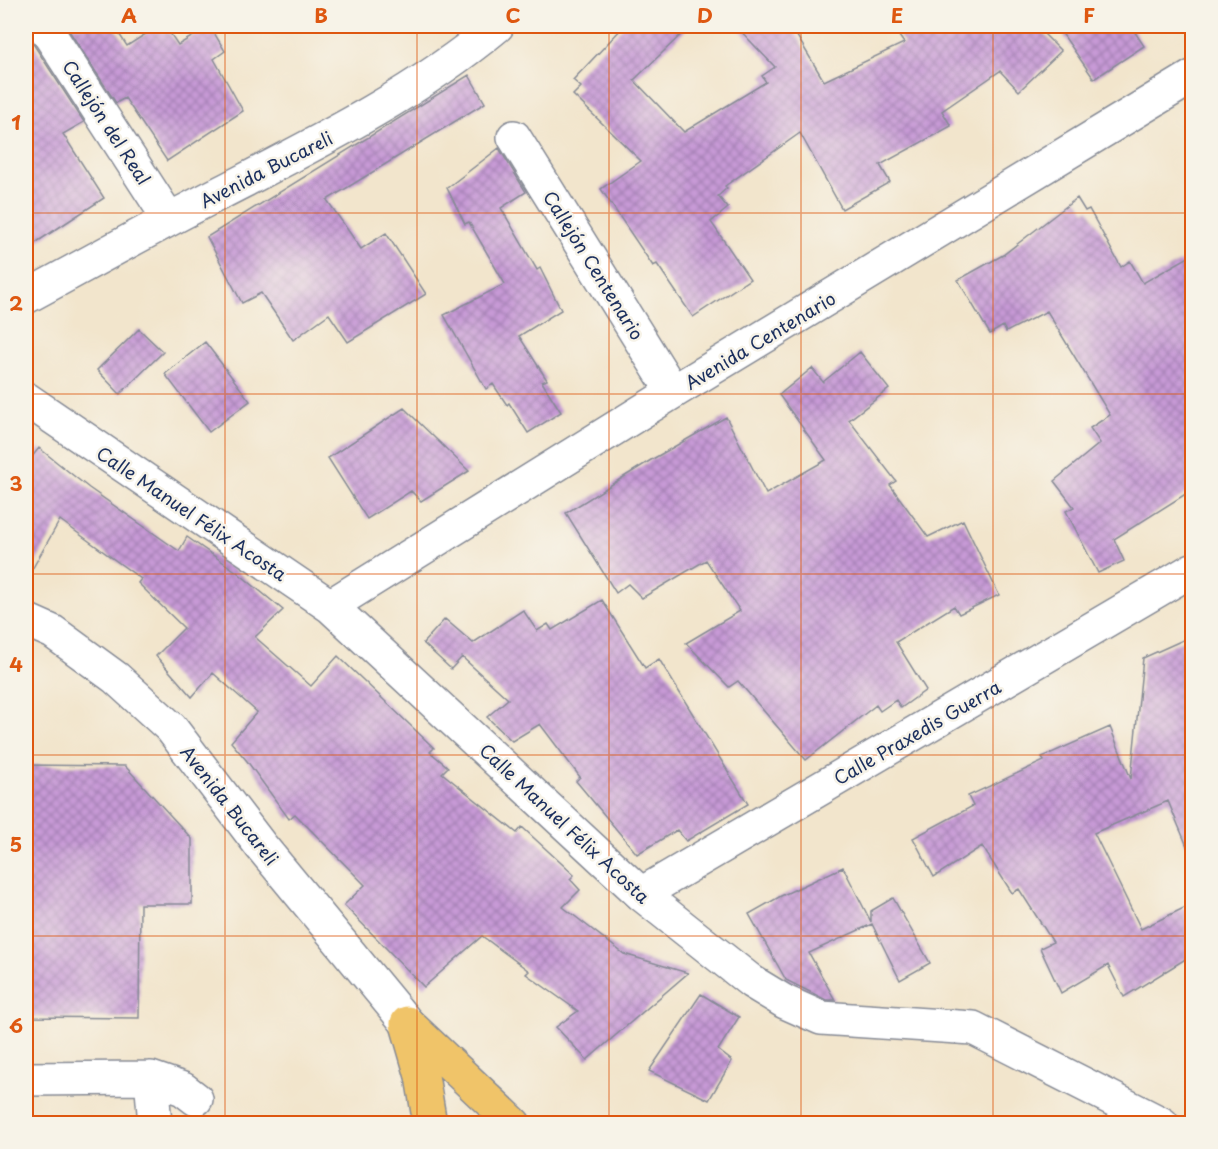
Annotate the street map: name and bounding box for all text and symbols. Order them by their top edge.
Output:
text: A [121,0,137,30]
text: B [314,0,328,30]
text: C [505,0,521,30]
text: D [697,0,713,30]
text: E [891,0,903,30]
text: F [1083,0,1095,30]
street label: Callejón del Real [56,54,158,190]
text: 1 [11,107,21,137]
street label: Avenida Bucareli [195,124,337,214]
street label: Callejón Centenario [537,185,651,345]
street label: Avenida Centenario [680,284,841,396]
text: 2 [9,288,23,318]
street label: Calle Manuel Félix Acosta [91,439,293,587]
text: 3 [9,468,23,498]
text: 4 [9,649,23,679]
street label: Calle Praxedis Guerra [828,673,1006,791]
street label: Calle Manuel Félix Acosta [474,737,657,910]
street label: Avenida Bucareli [175,739,285,871]
text: 5 [10,829,22,859]
text: 6 [9,1010,23,1040]

